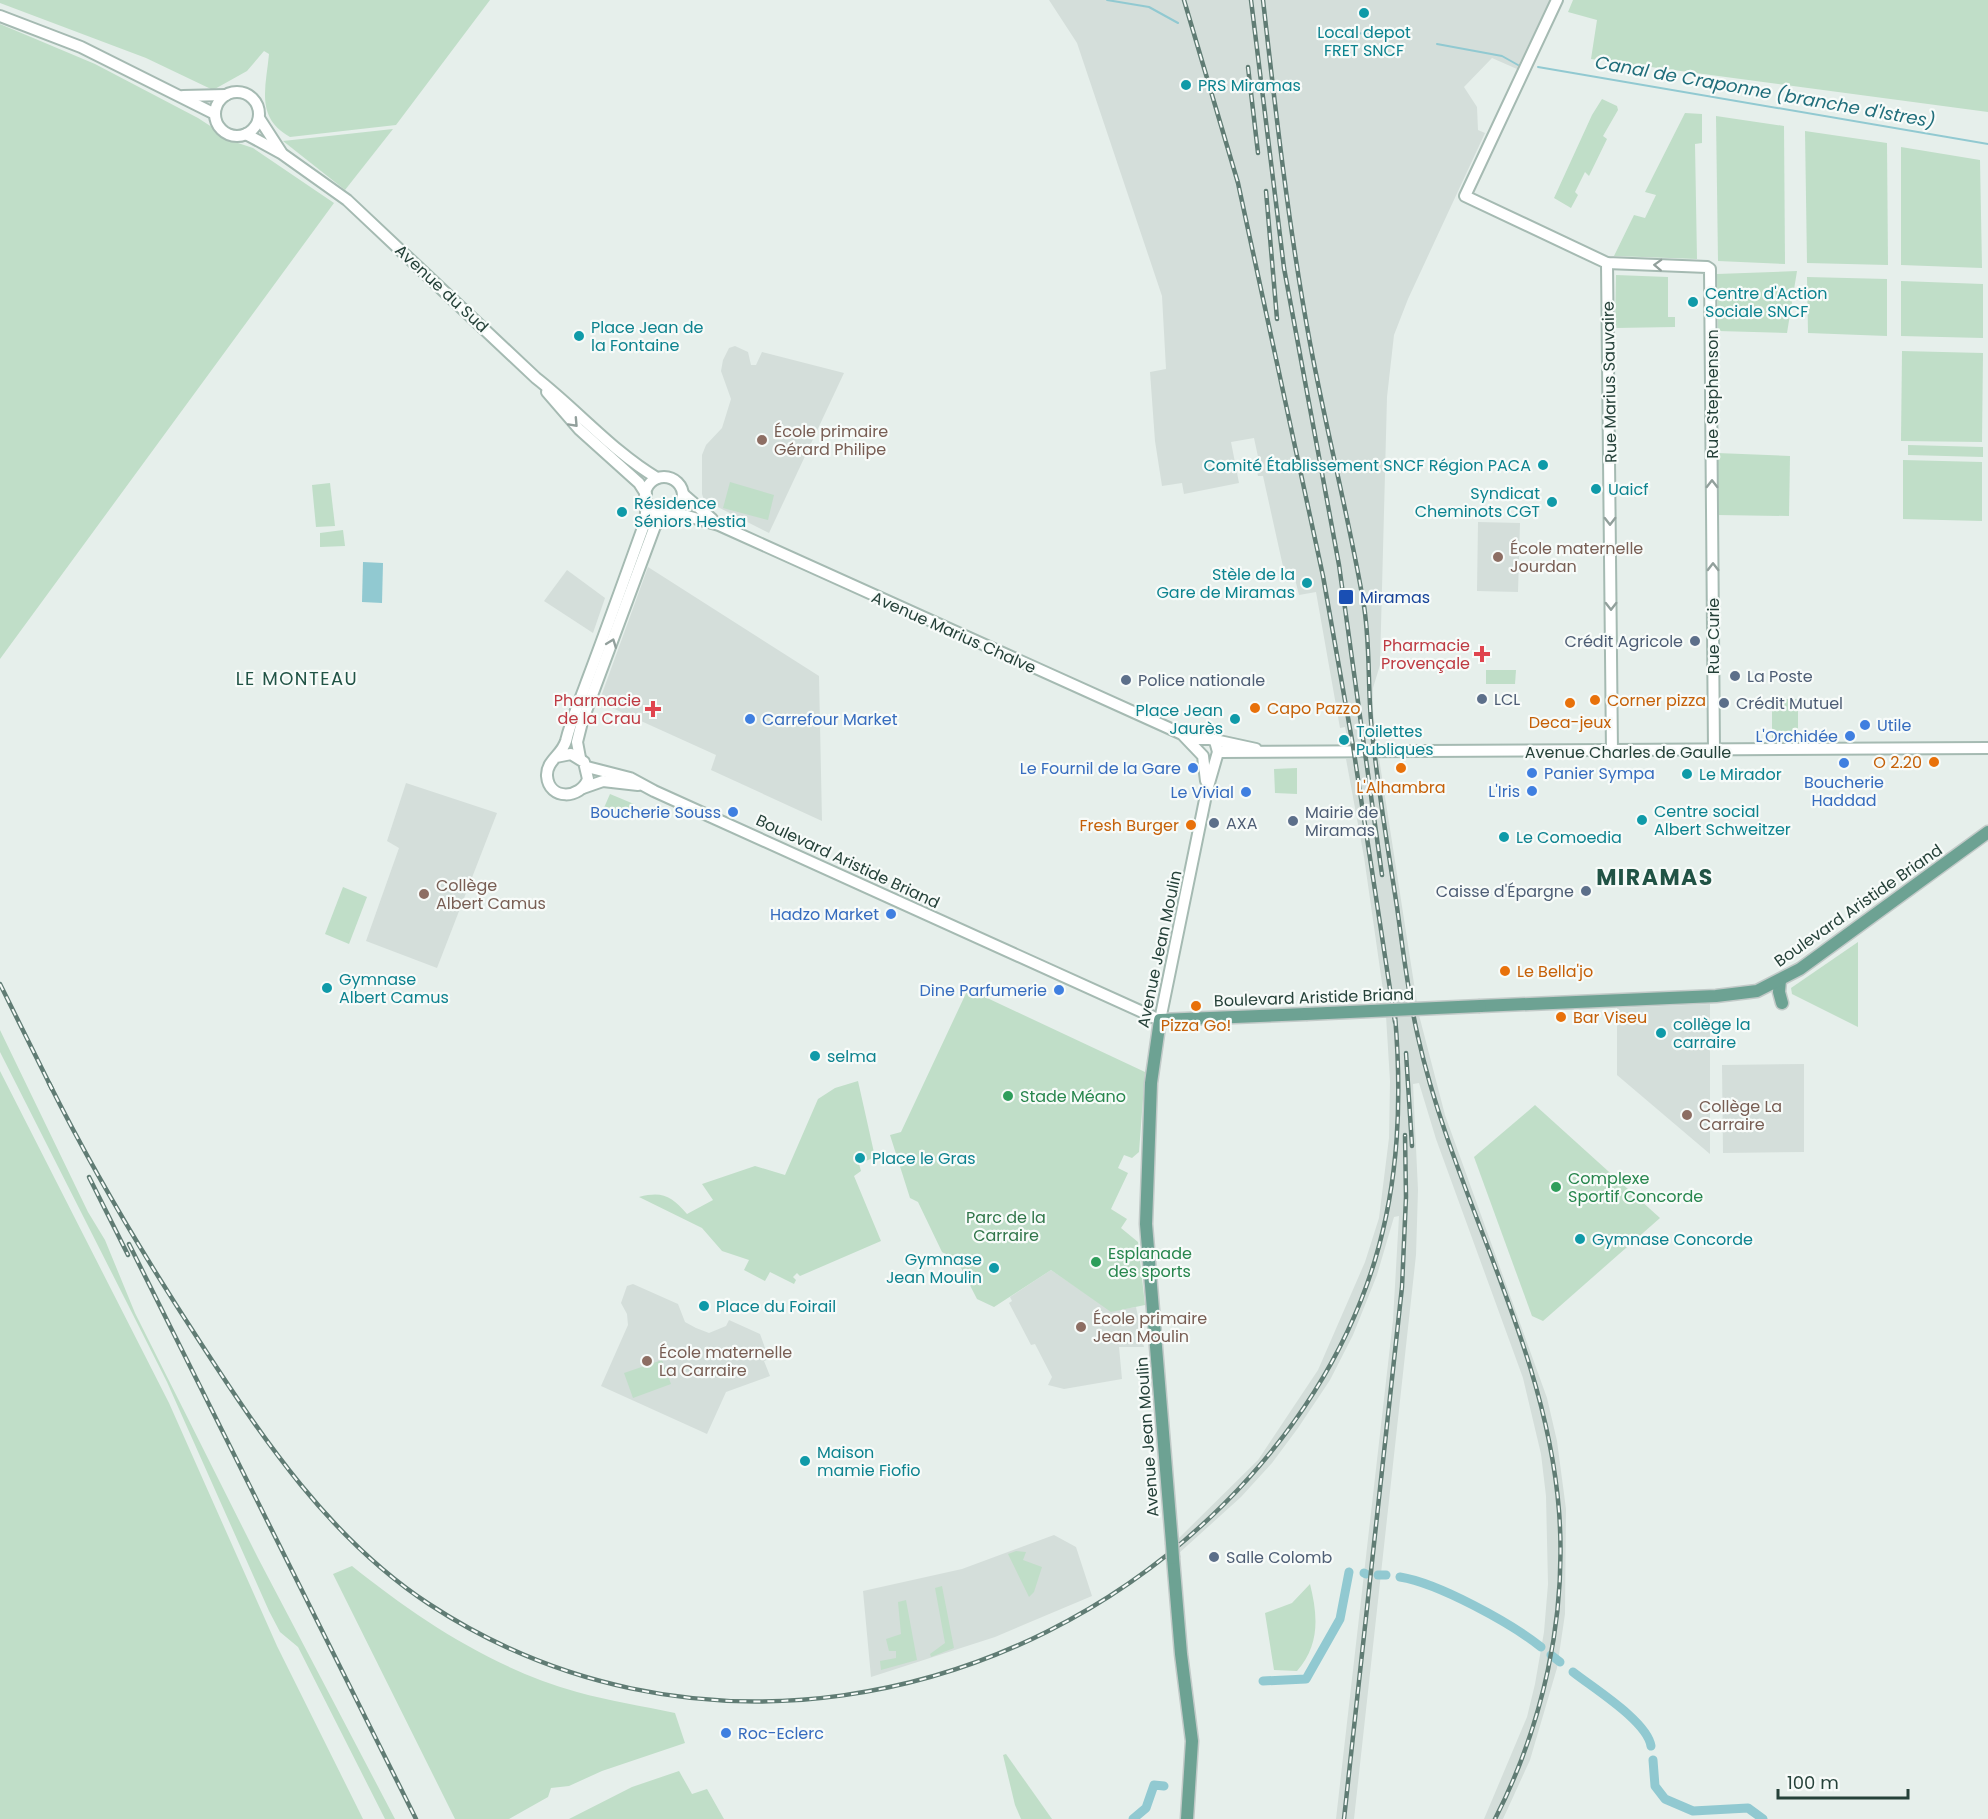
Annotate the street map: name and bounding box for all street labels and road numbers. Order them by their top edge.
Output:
street label: Avenue du Sud [390,239,493,338]
street label: Rue Marius Sauvaire [1597,301,1622,463]
street label: Rue Stephenson [1701,329,1724,459]
street label: Avenue Marius Chalve [868,586,1040,679]
street label: Rue Curie [1702,598,1725,674]
street label: Avenue Charles de Gaulle [1525,741,1731,764]
street label: Boulevard Aristide Briand [752,809,943,914]
street label: Boulevard Aristide Briand [1770,839,1947,972]
street label: Avenue Jean Moulin [1132,868,1187,1030]
street label: Boulevard Aristide Briand [1213,983,1415,1012]
street label: Avenue Jean Moulin [1130,1356,1165,1518]

